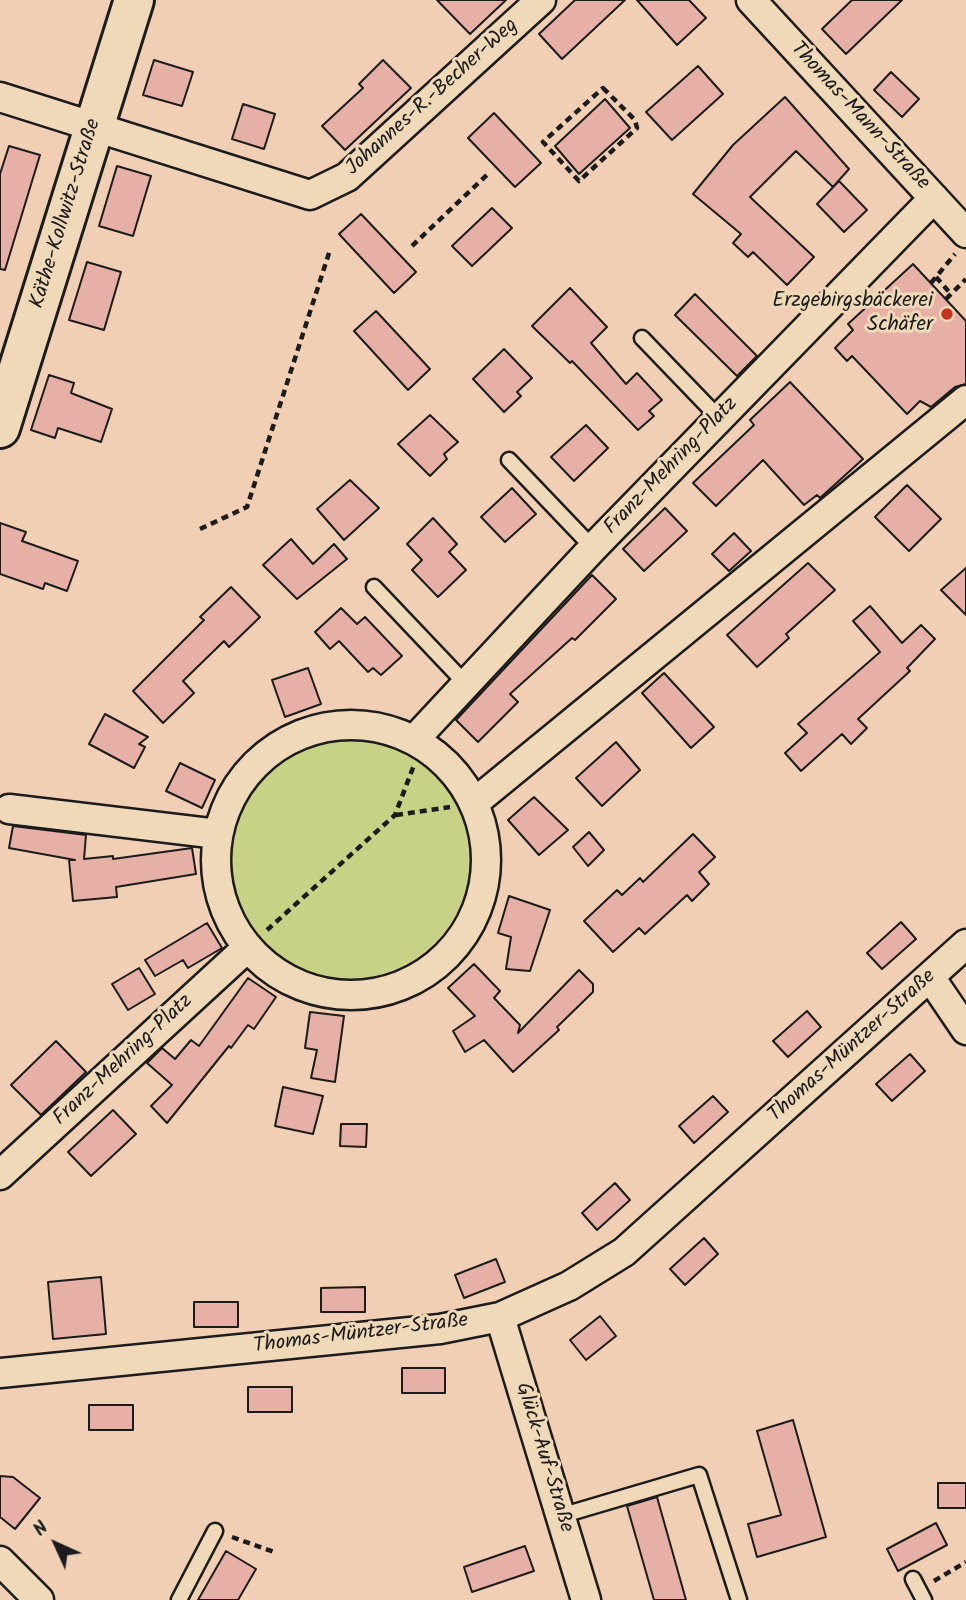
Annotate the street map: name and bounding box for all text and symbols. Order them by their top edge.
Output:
street label: Johannes-R.-Becher-Weg [342,14,524,182]
street label: Thomas-Mann-Straße [784,38,934,196]
street label: Käthe-Kollwitz-Straße [26,116,108,312]
place label: Erzgebirgsbäckerei Schäfer [772,289,933,339]
marker: Erzgebirgsbäckerei Schäfer [939,306,955,322]
street label: Franz-Mehring-Platz [600,393,744,541]
street label: Thomas-Müntzer-Straße [764,965,942,1129]
street label: Franz-Mehring-Platz [49,990,199,1132]
street label: Thomas-Müntzer-Straße [252,1309,470,1361]
street label: Glück-Auf-Straße [508,1380,578,1536]
north arrow [21,1509,91,1579]
text: N [26,1514,56,1544]

